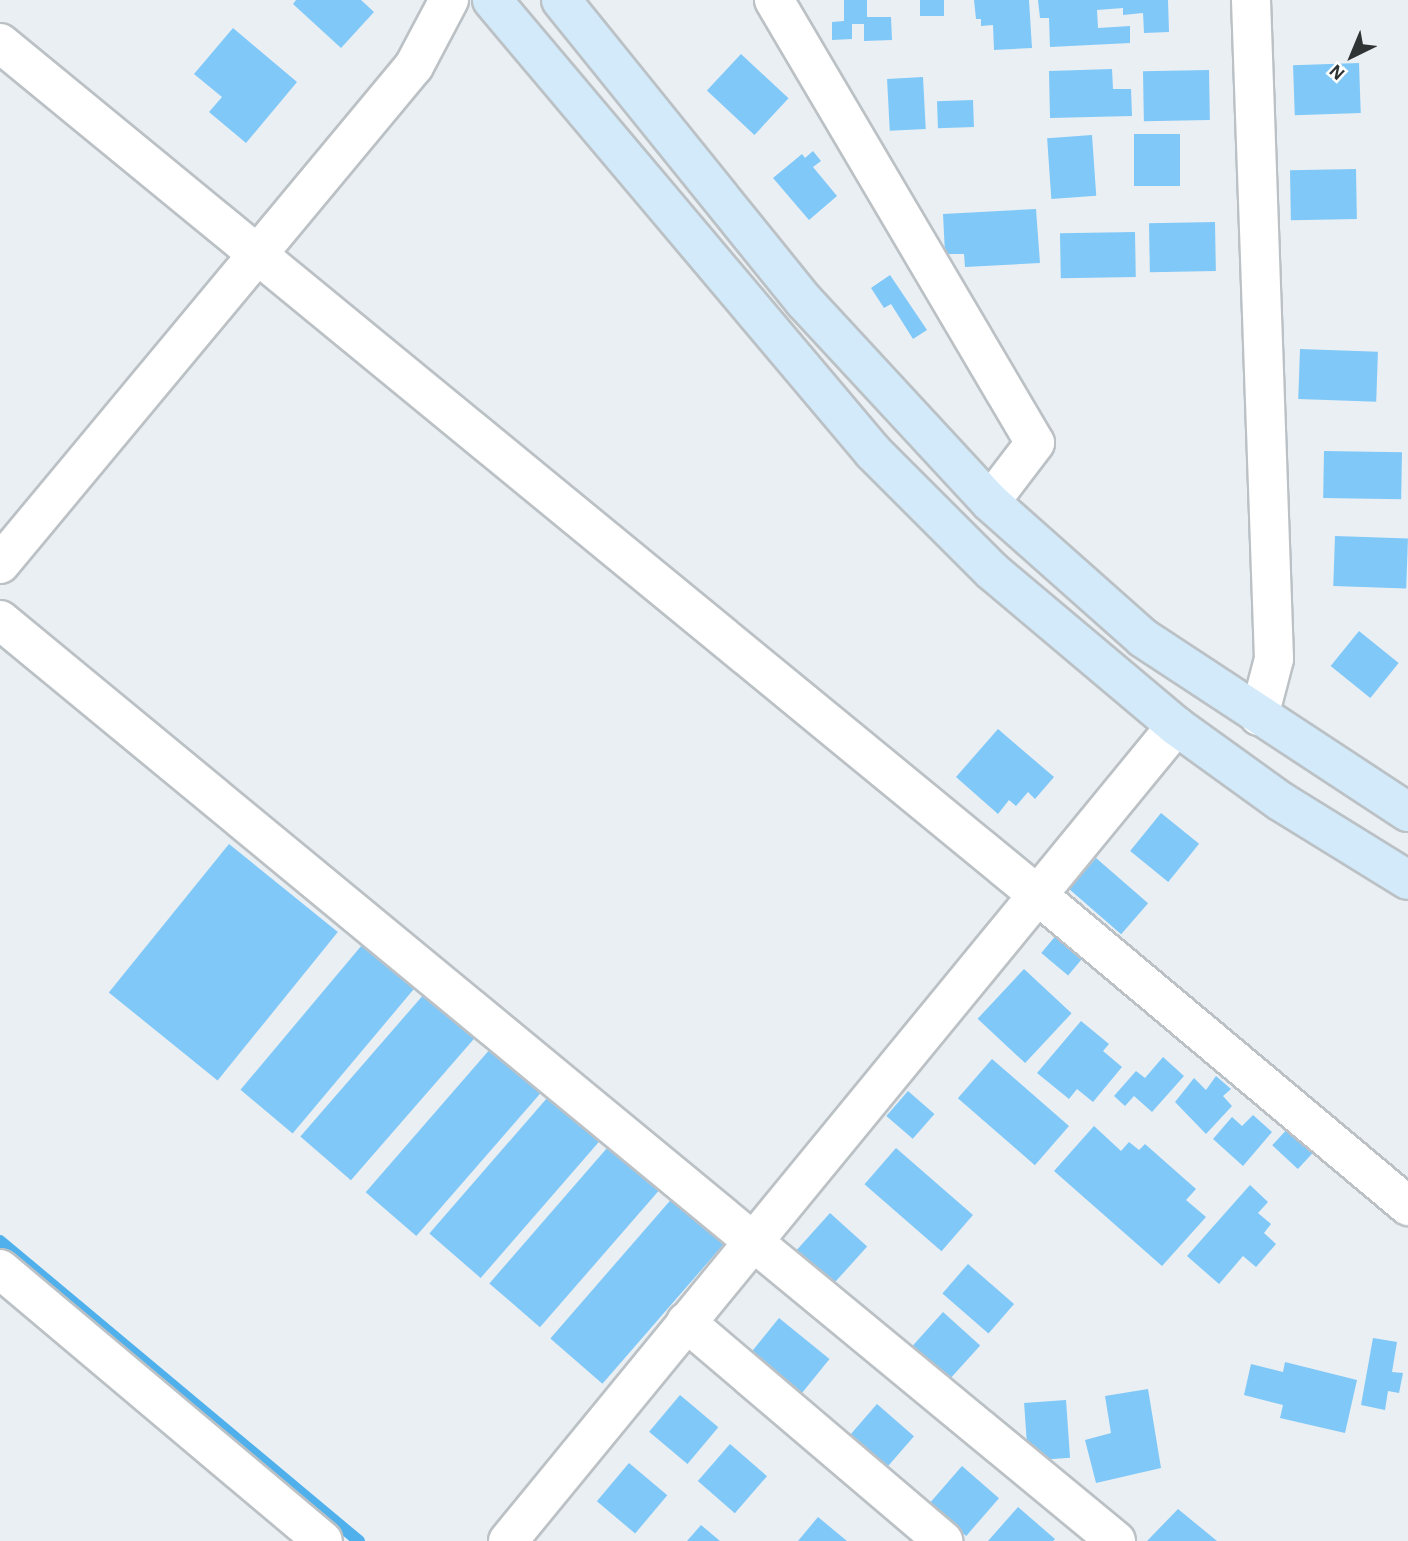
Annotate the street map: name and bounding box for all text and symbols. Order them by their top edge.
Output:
north arrow [1317,21,1387,91]
text: N [1326,60,1349,83]

